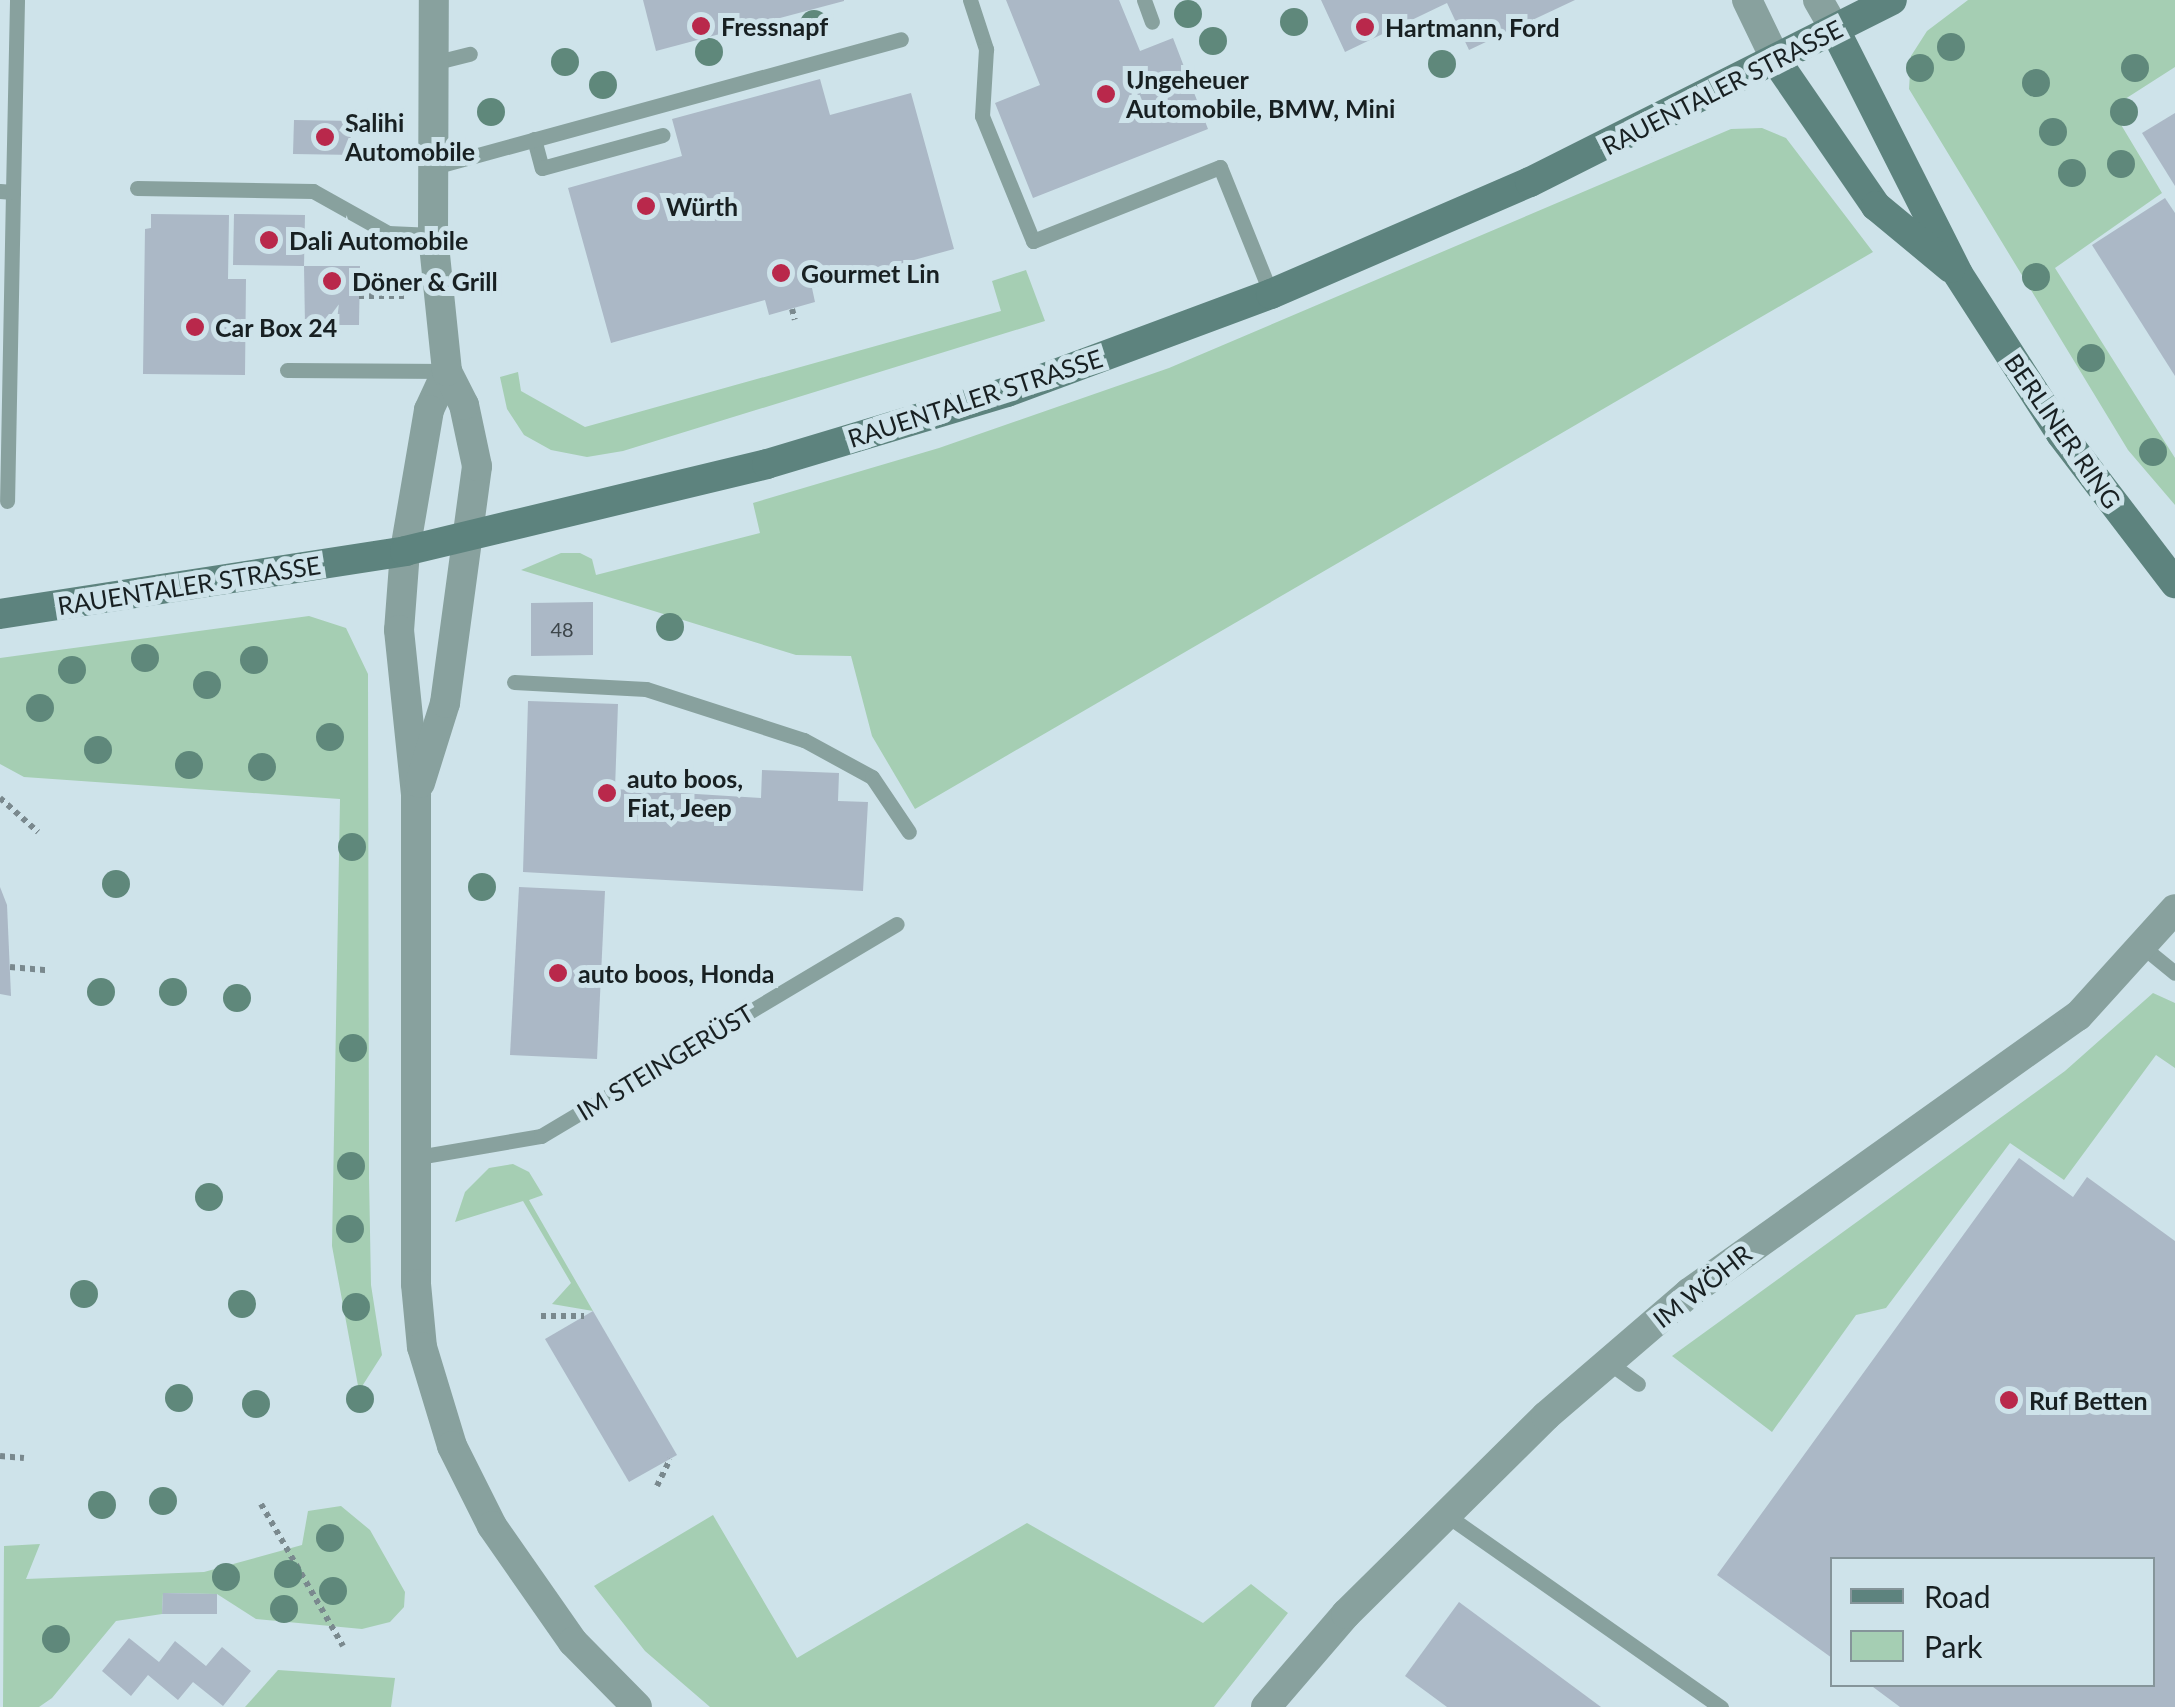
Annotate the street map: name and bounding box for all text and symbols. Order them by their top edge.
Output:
place label: Fressnapf [721,11,828,41]
place label: Hartmann, Ford [1385,12,1560,42]
street label: RAUENTALER STRASSE [1597,13,1847,161]
marker: Fressnapf [690,15,712,37]
marker: Hartmann, Ford [1354,16,1376,38]
place label: Ungeheuer Automobile, BMW, Mini [1126,65,1395,124]
marker: Ungeheuer Automobile, BMW, Mini [1095,83,1117,105]
place label: Salihi Automobile [345,108,475,167]
marker: Salihi Automobile [314,126,336,148]
place label: Würth [666,191,738,221]
marker: Würth [635,195,657,217]
place label: Dali Automobile [289,225,469,255]
marker: Dali Automobile [258,229,280,251]
place label: Gourmet Lin [801,258,940,288]
marker: Gourmet Lin [770,262,792,284]
place label: Döner & Grill [352,266,498,296]
marker: Döner & Grill [321,270,343,292]
place label: Car Box 24 [215,312,338,342]
marker: Car Box 24 [184,316,206,338]
street label: RAUENTALER STRASSE [844,343,1106,453]
street label: BERLINER RING [1999,348,2127,514]
street label: RAUENTALER STRASSE [55,549,323,621]
house number: 48 [550,617,574,641]
place label: auto boos, Fiat, Jeep [627,764,743,823]
marker: auto boos, Fiat, Jeep [596,782,618,804]
place label: auto boos, Honda [578,958,774,988]
marker: auto boos, Honda [547,962,569,984]
street label: IM STEINGERÜST [571,998,759,1126]
street label: IM WÖHR [1647,1238,1757,1334]
place label: Ruf Betten [2029,1385,2148,1415]
marker: Ruf Betten [1998,1389,2020,1411]
legend [1830,1557,2155,1687]
text: Road [1924,1578,1991,1614]
text: Park [1924,1628,1983,1664]

